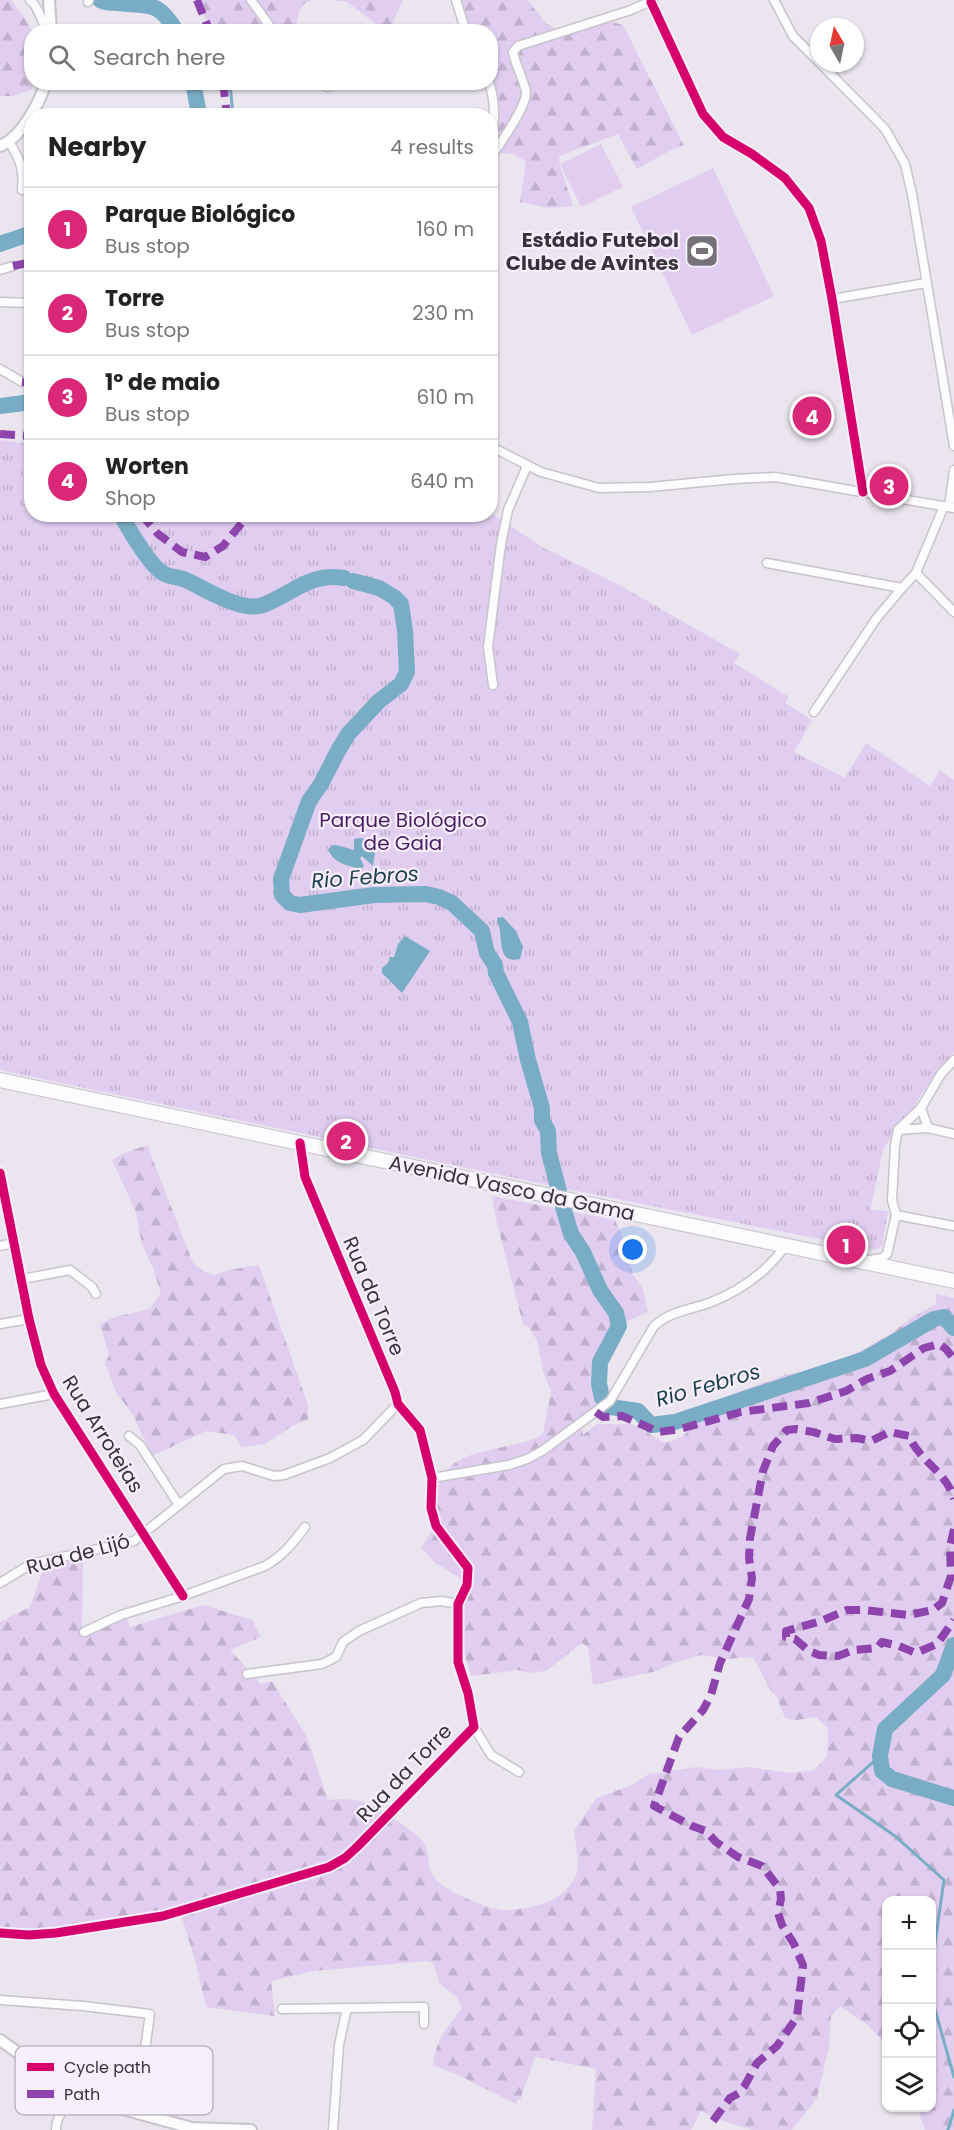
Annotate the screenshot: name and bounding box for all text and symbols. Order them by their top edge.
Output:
north arrow [810,18,864,72]
search box [24,24,498,90]
icon: search [45,41,78,74]
text: Search here [93,42,226,73]
text: Nearby [48,129,146,165]
text: 4 results [390,133,474,161]
text: Parque Biológico [105,199,295,230]
text: 1 [64,215,71,243]
text: 160 m [416,215,474,243]
place label: Estádio Futebol Clube de Avintes [506,226,679,277]
text: Bus stop [105,232,190,260]
sports icon: Estádio Futebol Clube de Avintes [684,233,720,269]
text: Torre [105,283,164,314]
text: 2 [62,299,73,327]
text: 230 m [412,299,474,327]
text: Bus stop [105,316,190,344]
text: 1º de maio [105,367,220,398]
text: 3 [61,383,74,411]
text: 610 m [416,383,474,411]
pin: 4 [792,394,832,438]
text: Bus stop [105,400,190,428]
text: Worten [105,451,189,482]
pin: 3 [870,464,908,508]
text: 4 [61,467,74,495]
text: 640 m [410,467,474,495]
text: Shop [105,484,156,512]
park label: Parque Biológico de Gaia [319,806,487,857]
water label: Rio Febros [310,859,420,895]
pin: 2 [326,1118,366,1164]
street label: Avenida Vasco da Gama [387,1148,637,1228]
pin: 1 [826,1222,866,1268]
street label: Rua da Torre [336,1232,412,1360]
your location [618,1235,647,1264]
water label: Rio Febros [652,1356,764,1414]
street label: Rua Arroteias [56,1370,150,1498]
street label: Rua de Lijó [23,1527,133,1581]
street label: Rua da Torre [350,1718,458,1828]
map controls [882,1896,936,2112]
button: + [882,1896,936,1950]
button: − [882,1950,936,2004]
button: locate [882,2004,936,2058]
legend [15,2046,213,2115]
text: Cycle path [64,2056,151,2079]
button: layers [882,2058,936,2112]
text: Path [64,2083,100,2106]

